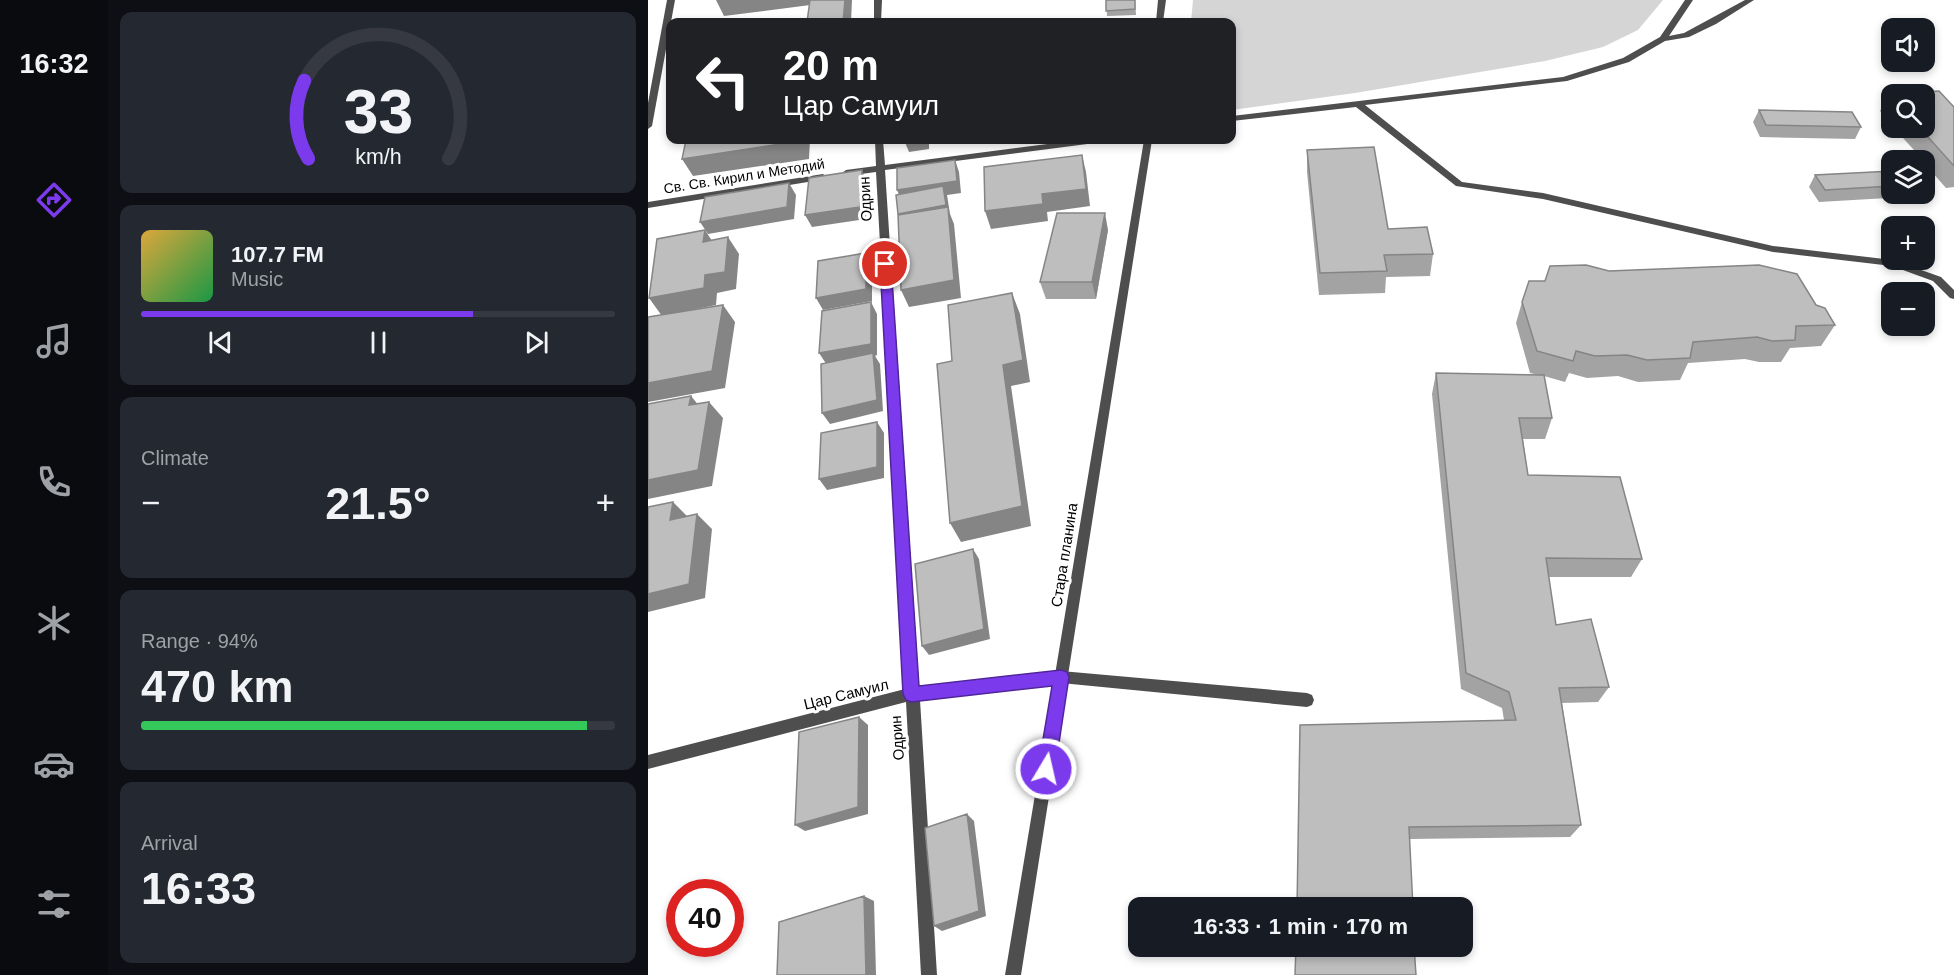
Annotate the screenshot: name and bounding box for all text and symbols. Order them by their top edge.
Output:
map controls [1881,18,1935,336]
button: sound [1881,18,1935,72]
icon: left [684,42,762,120]
text: 20 m [783,42,879,89]
text: 16:32 [19,49,89,79]
text: 33 [343,77,413,146]
button: search [1881,84,1935,138]
text: Цар Самуил [783,91,939,121]
text: km/h [355,146,401,170]
button: layers [1881,150,1935,204]
street label: Св. Св. Кирил и Методий [662,155,826,197]
street label: Одрин [855,176,875,222]
icon: directions [33,179,75,221]
button: + [1881,216,1935,270]
pin [859,238,910,289]
text: 107.7 FM [231,242,324,267]
icon: arrive [868,247,901,280]
text: Music [231,268,283,290]
button: − [1881,282,1935,336]
icon: music [33,320,75,362]
icon: previous [204,326,237,359]
icon: pause [362,326,395,359]
icon: next [520,326,553,359]
text: Climate [141,447,209,469]
icon: phone [33,461,75,503]
text: 21.5° [325,478,431,529]
text: − [141,484,160,521]
text: + [596,484,615,521]
street label: Стара планина [1047,501,1081,608]
icon: climate [33,602,75,644]
text: Range · 94% [141,630,258,652]
text: 470 km [141,661,294,712]
street label: Цар Самуил [802,675,890,713]
street label: Одрин [887,715,907,761]
position arrow [1014,737,1078,801]
icon: car [33,743,75,785]
text: Arrival [141,832,198,854]
text: 16:33 [141,863,256,914]
speed limit sign: 40 [666,879,744,957]
icon: filters [33,883,75,925]
text: 16:33 · 1 min · 170 m [1193,914,1408,939]

